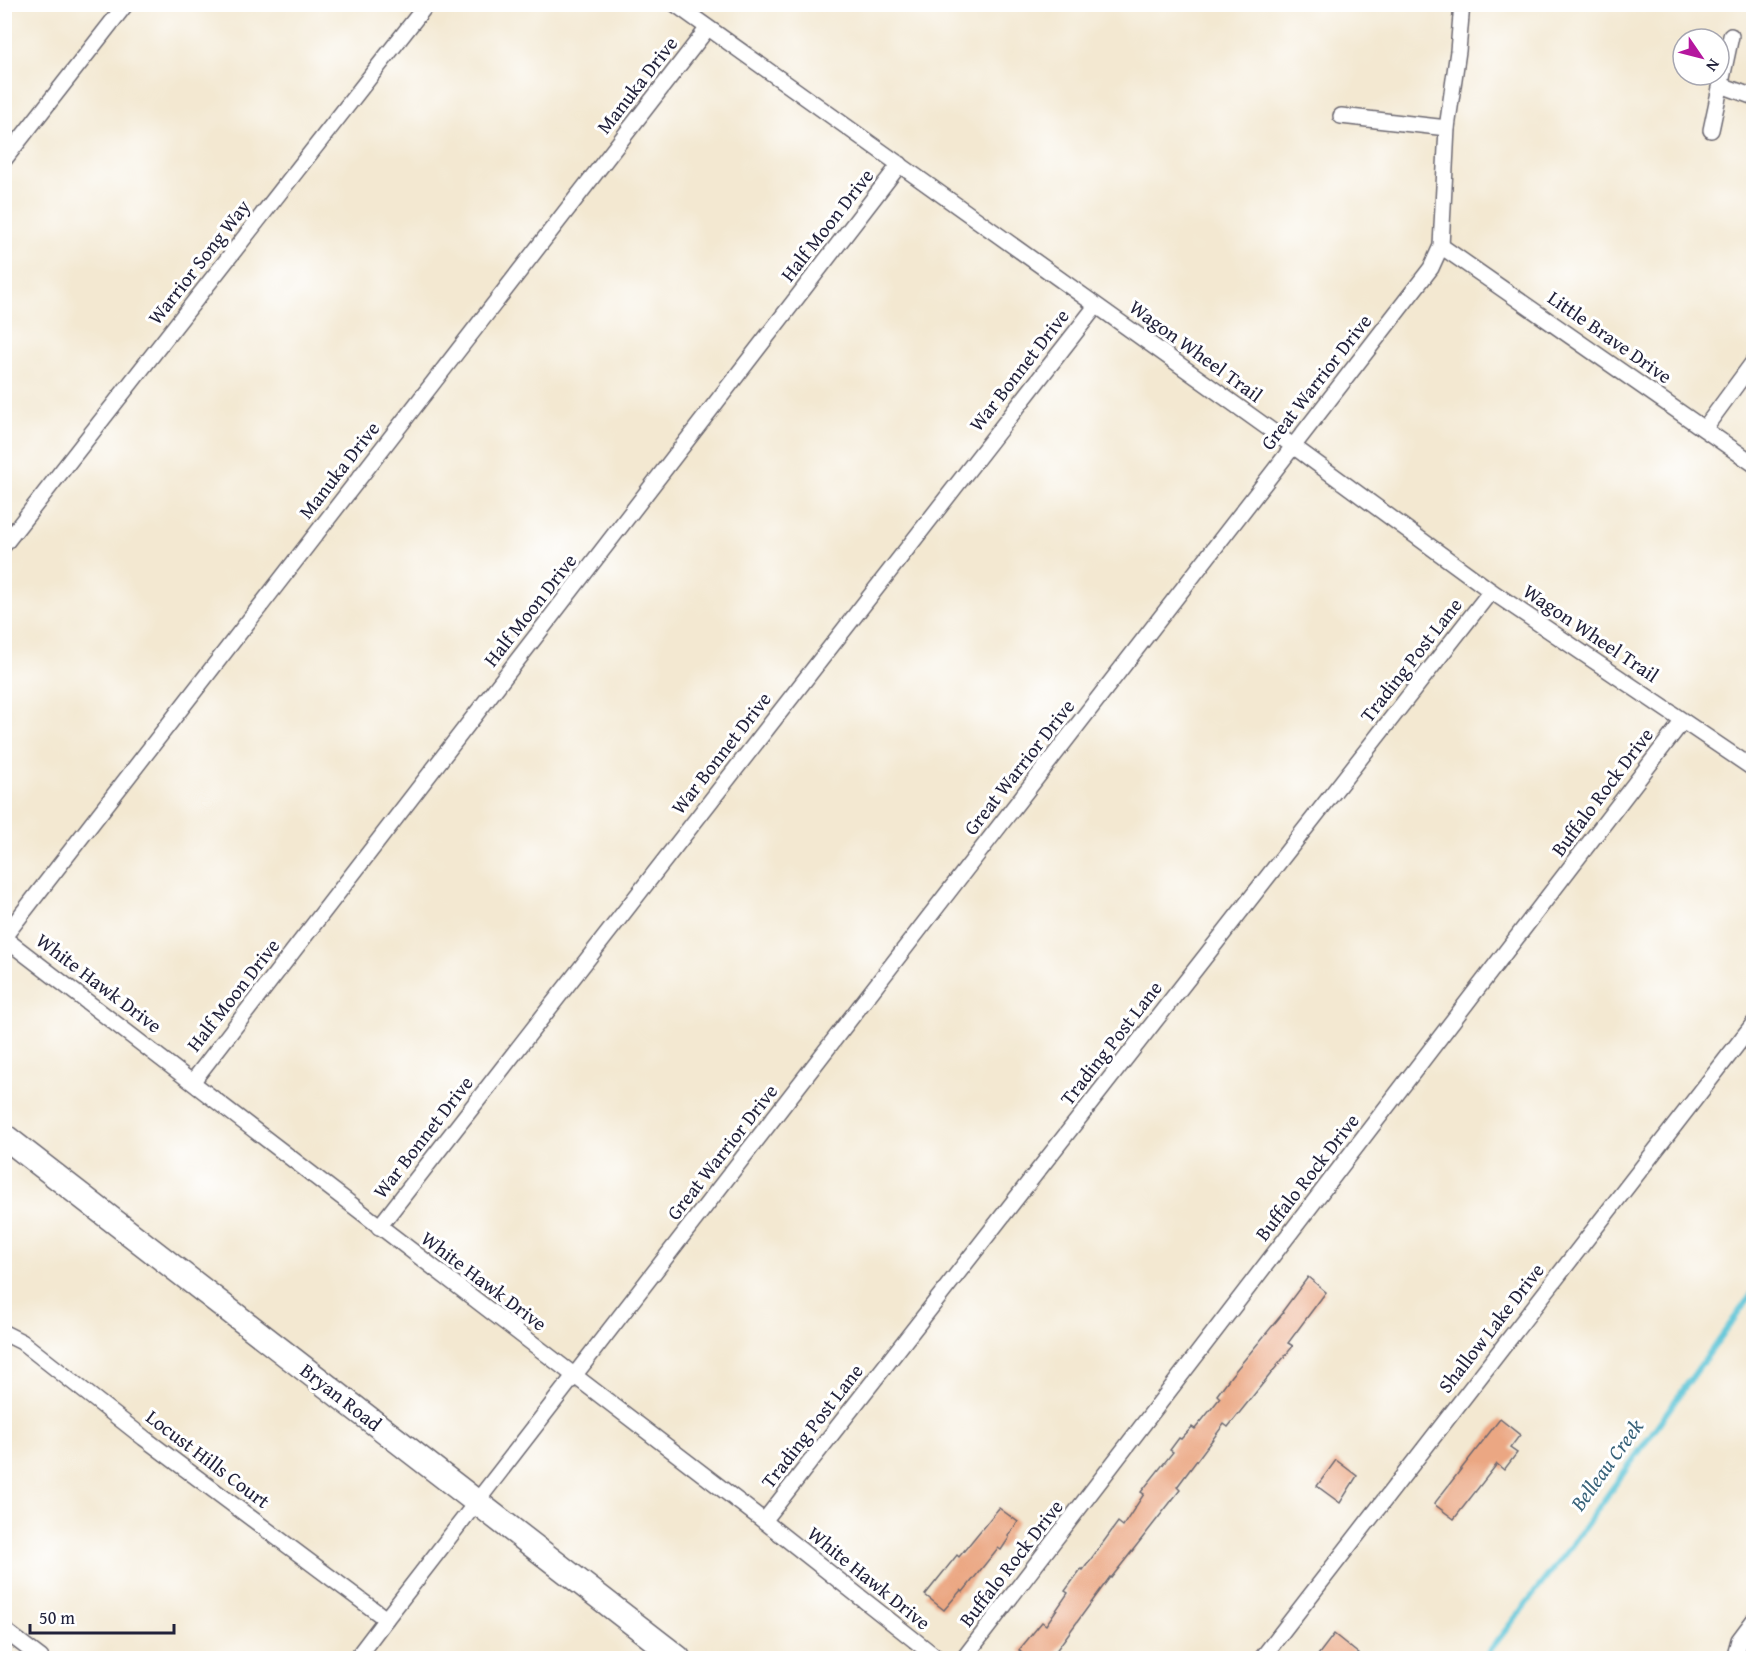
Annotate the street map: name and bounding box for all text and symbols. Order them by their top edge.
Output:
north arrow [1671,27,1731,87]
street label: Manuka Drive [589,30,684,140]
text: N [1700,54,1726,77]
street label: Half Moon Drive [773,162,880,287]
street label: Warrior Song Way [140,193,257,330]
street label: Little Brave Drive [1542,283,1678,390]
street label: Wagon Wheel Trail [1124,292,1269,409]
street label: War Bonnet Drive [962,302,1076,437]
street label: Great Warrior Drive [1253,308,1378,456]
street label: Manuka Drive [291,415,386,525]
street label: Half Moon Drive [476,547,583,672]
street label: Wagon Wheel Trail [1517,576,1665,689]
street label: Trading Post Lane [1353,591,1468,728]
street label: War Bonnet Drive [664,685,778,820]
street label: Great Warrior Drive [956,693,1081,841]
street label: Buffalo Rock Drive [1544,721,1660,862]
street label: White Hawk Drive [30,926,168,1040]
street label: Half Moon Drive [179,932,286,1057]
street label: Trading Post Lane [1053,974,1168,1111]
street label: War Bonnet Drive [366,1069,480,1204]
street label: Great Warrior Drive [659,1078,784,1226]
street label: Buffalo Rock Drive [1248,1107,1366,1246]
street label: White Hawk Drive [415,1224,553,1338]
street label: Shallow Lake Drive [1431,1257,1551,1399]
street label: Bryan Road [294,1356,388,1438]
street label: Trading Post Lane [754,1357,869,1494]
street label: Locust Hills Court [140,1402,276,1515]
water label: Belleau Creek [1562,1412,1651,1518]
street label: Buffalo Rock Drive [952,1493,1070,1632]
street label: White Hawk Drive [802,1519,937,1636]
scale bar [30,1597,174,1635]
text: 50 m [39,1604,75,1631]

